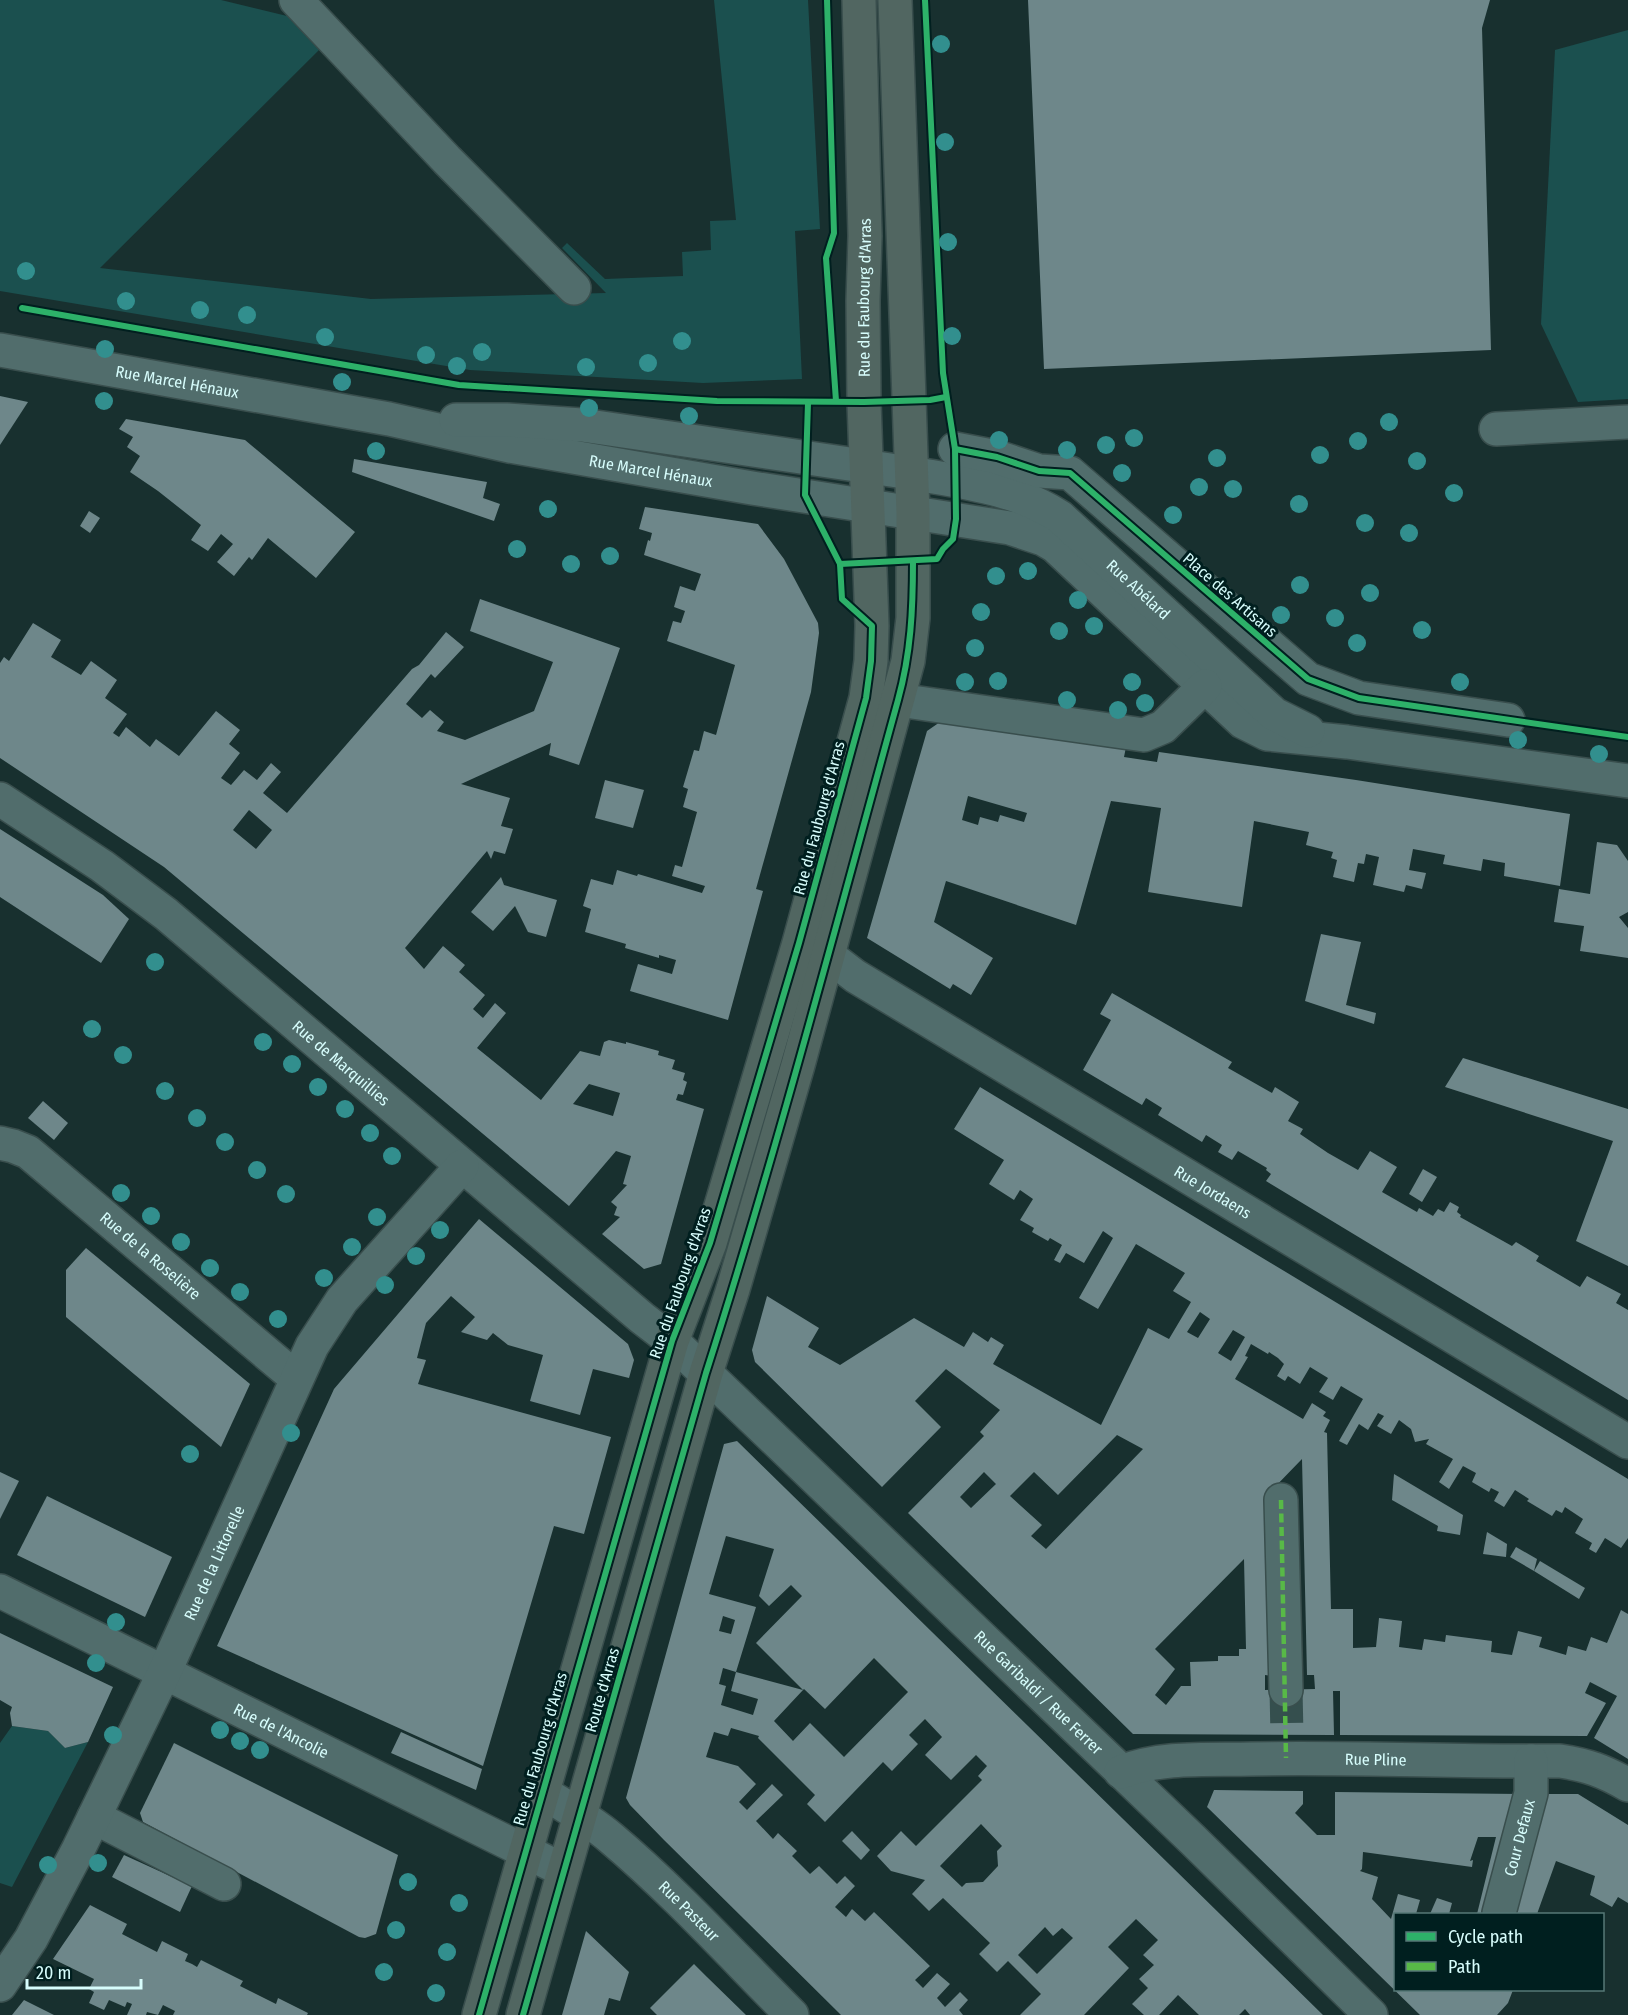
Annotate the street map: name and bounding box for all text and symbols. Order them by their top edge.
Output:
street label: Rue du Faubourg d'Arras [853,218,875,377]
street label: Rue Marcel Hénaux [114,361,240,402]
street label: Rue Marcel Hénaux [588,451,714,491]
street label: Place des Artisans [1179,549,1281,641]
street label: Rue Abélard [1103,555,1174,623]
street label: Rue du Faubourg d'Arras [789,739,849,897]
street label: Rue de Marquillies [289,1016,394,1110]
street label: Rue Jordaens [1171,1161,1255,1222]
street label: Rue du Faubourg d'Arras [645,1205,715,1361]
street label: Rue de la Roselière [97,1208,205,1303]
street label: Rue de la Littorelle [180,1502,248,1623]
street label: Rue Garibaldi / Rue Ferrer [971,1626,1107,1758]
street label: Route d'Arras [581,1645,623,1734]
street label: Rue du Faubourg d'Arras [509,1670,571,1828]
street label: Rue de l'Ancolie [231,1699,332,1762]
street label: Rue Pline [1345,1749,1407,1769]
street label: Cour Defaux [1500,1797,1538,1878]
street label: Rue Pasteur [655,1877,724,1945]
legend [1394,1913,1604,1991]
text: Cycle path [1448,1926,1523,1948]
scale bar [27,1952,141,1990]
text: Path [1448,1956,1481,1978]
text: 20 m [36,1962,71,1984]

